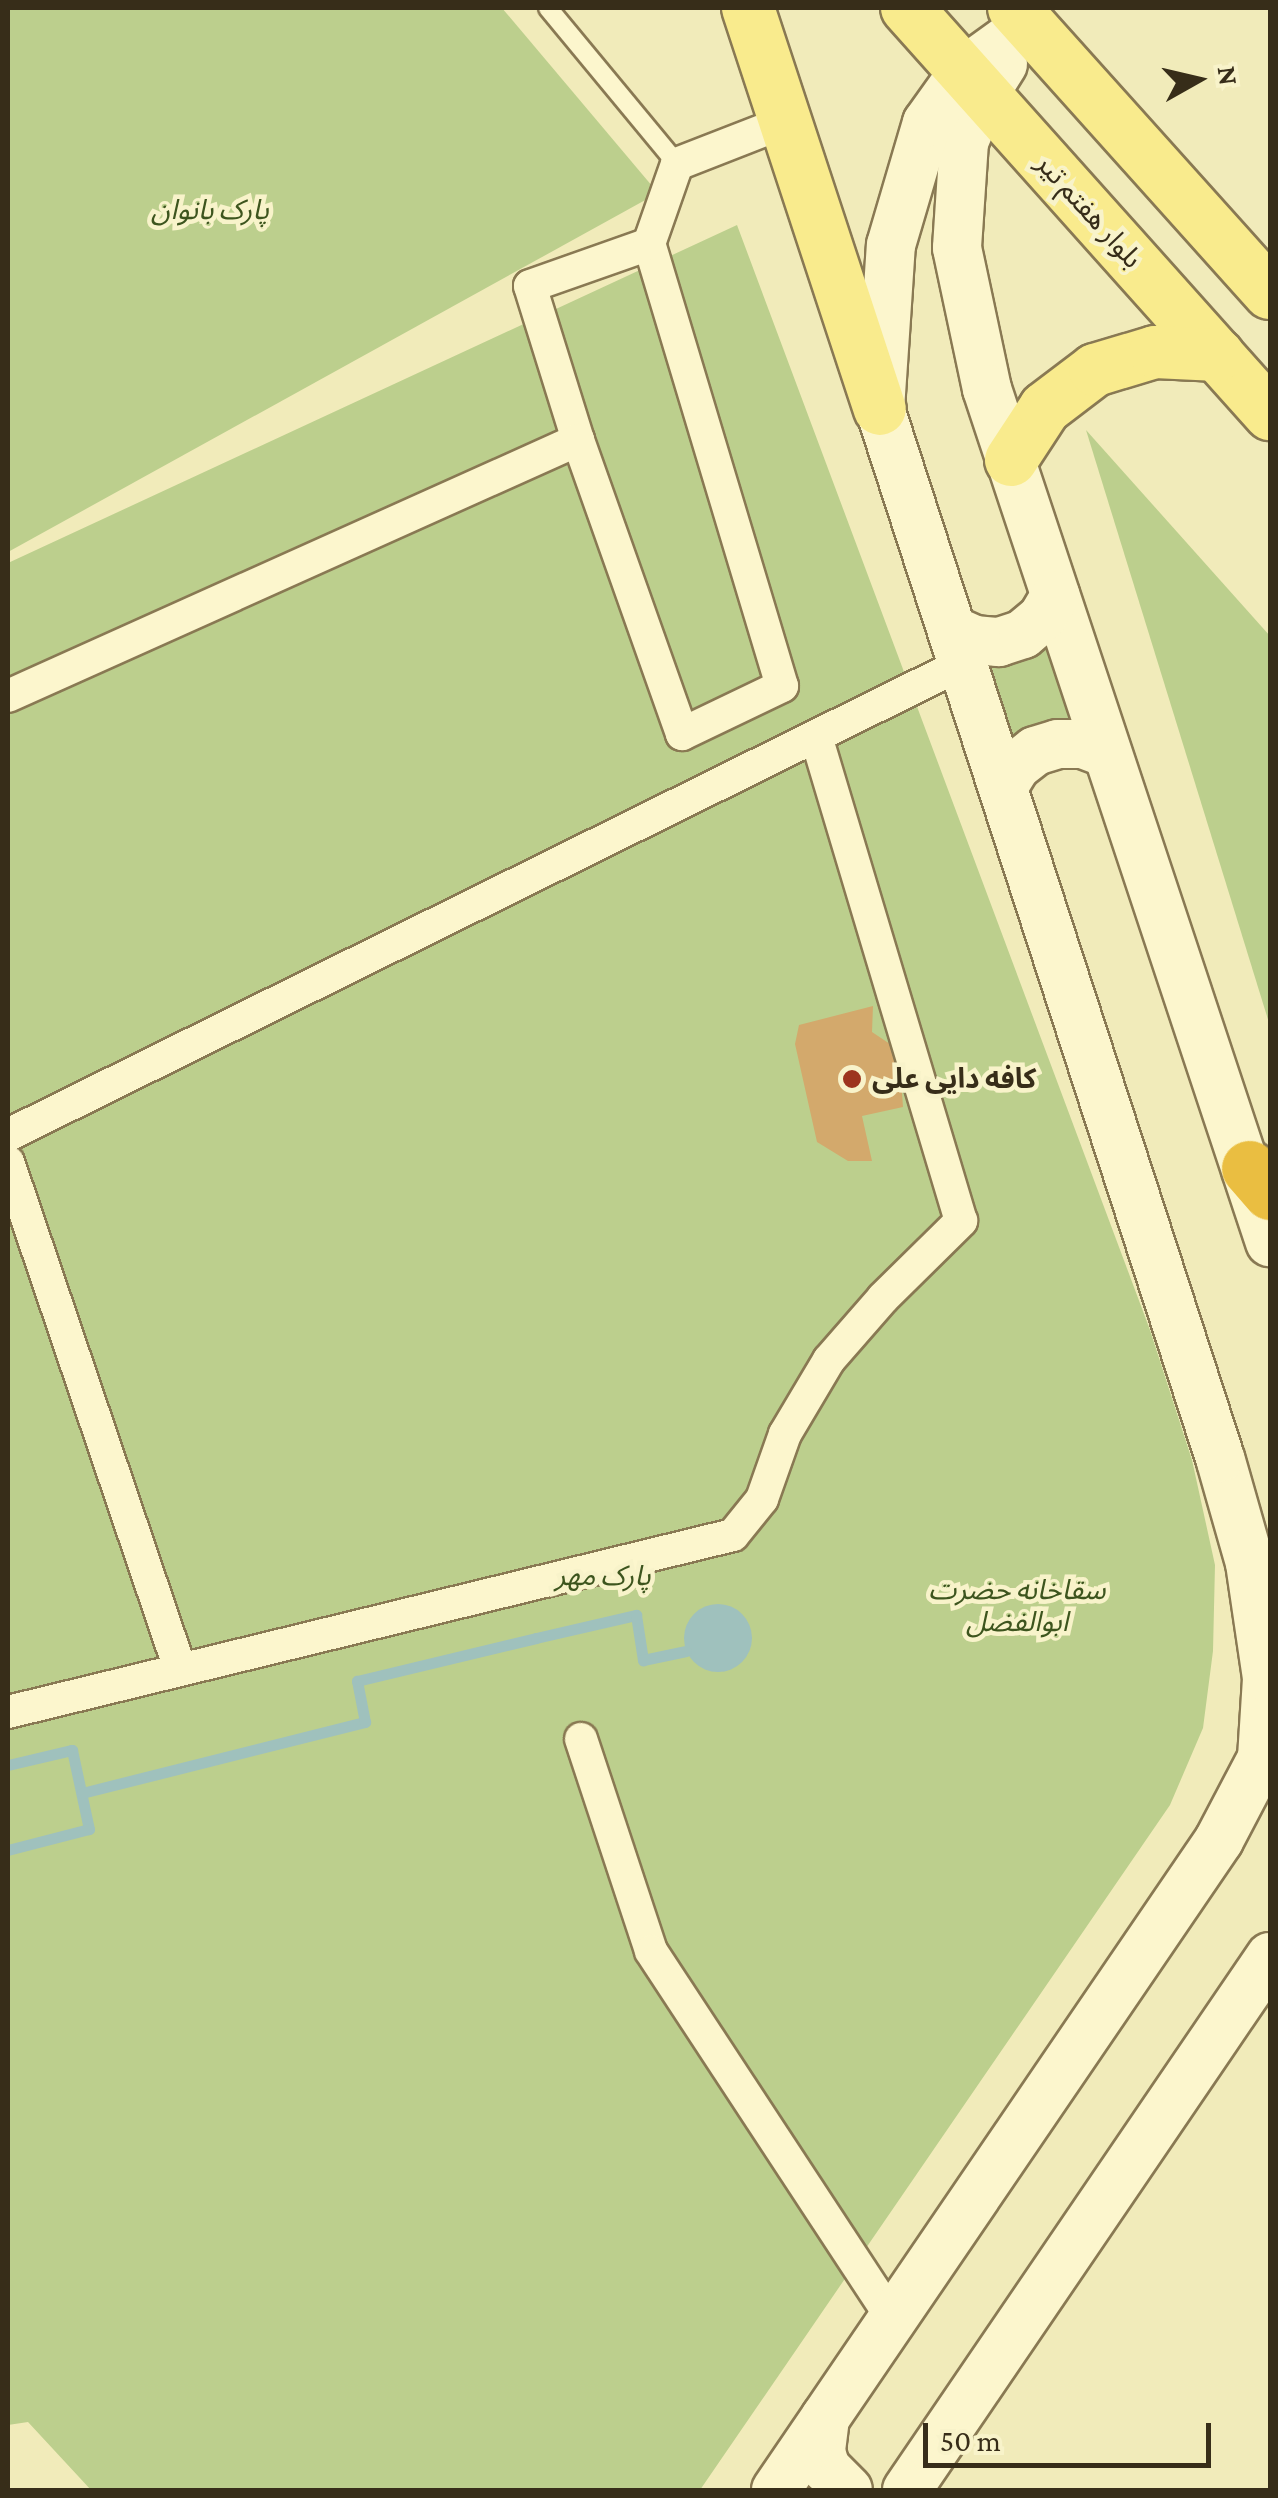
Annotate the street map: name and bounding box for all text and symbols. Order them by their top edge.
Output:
north arrow [1148,30,1248,130]
text: N [1212,64,1245,87]
street label: بلوار هفتم تیر [1029,147,1149,275]
park label: پارک بانوان [151,193,269,227]
place label: کافه دایی علی [872,1062,1036,1096]
marker: کافه دایی علی [841,1068,863,1090]
park label: پارک مهر [555,1559,651,1593]
park label: سقاخانه حضرت ابوالفضل [929,1573,1105,1639]
scale bar [928,2403,1216,2465]
text: 50 m [940,2424,1001,2457]

